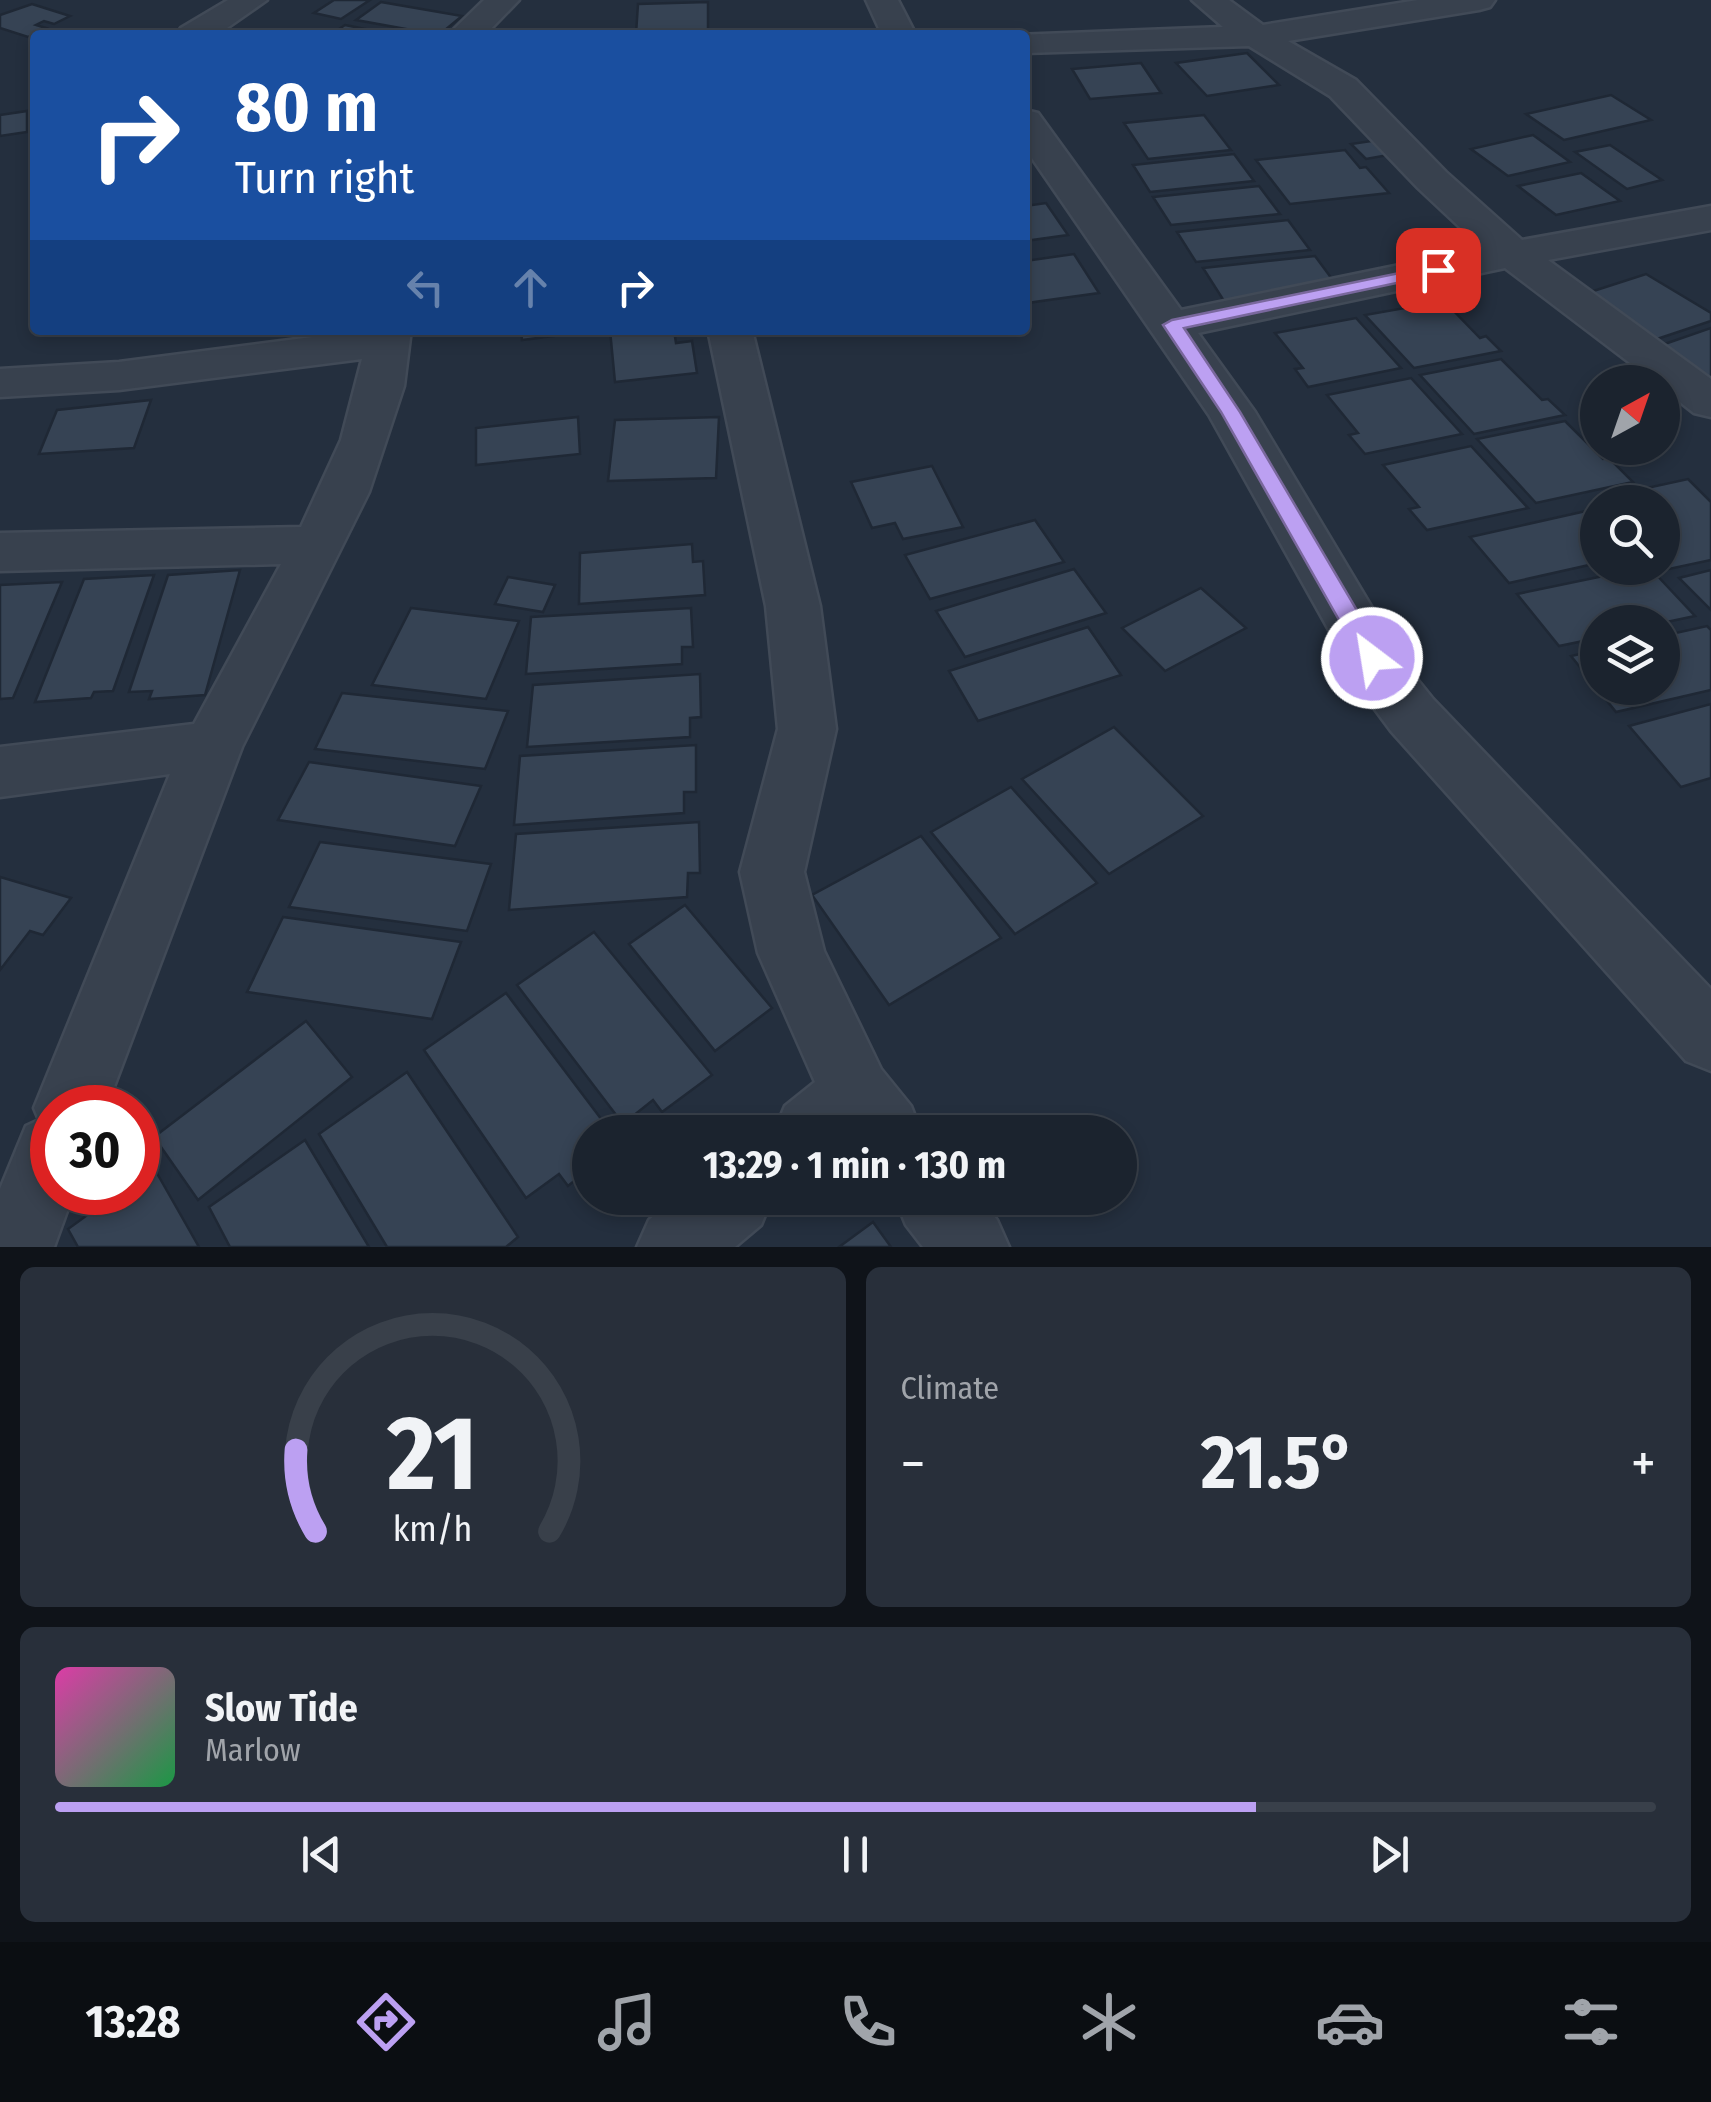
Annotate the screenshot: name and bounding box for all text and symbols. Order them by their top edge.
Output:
text: 80 m [235,66,378,150]
icon: right [70,70,200,200]
text: Turn right [235,151,414,205]
pin [1396,228,1481,313]
icon: arrive [1411,243,1466,298]
icon: left [398,260,453,315]
icon: ahead [503,260,558,315]
icon: right [608,260,663,315]
north arrow [1580,365,1680,465]
map controls [1580,365,1680,705]
button: search [1580,485,1680,585]
button: layers [1580,605,1680,705]
position arrow [1320,606,1424,710]
speed limit sign: 30 [30,1085,160,1215]
text: 13:29 · 1 min · 130 m [703,1142,1006,1188]
text: Climate [901,1369,999,1407]
text: 21 [387,1392,478,1517]
text: 21.5° [1201,1418,1355,1508]
text: − [901,1431,925,1497]
text: + [1631,1431,1656,1497]
text: km/h [393,1508,473,1550]
text: Slow Tide [205,1685,358,1731]
text: Marlow [205,1731,301,1769]
icon: previous [294,1827,349,1882]
icon: pause [828,1827,883,1882]
icon: next [1362,1827,1417,1882]
icon: directions [351,1987,421,2057]
icon: music [592,1987,662,2057]
icon: phone [833,1987,903,2057]
icon: climate [1074,1987,1144,2057]
icon: car [1315,1987,1385,2057]
icon: filters [1556,1987,1626,2057]
text: 13:28 [85,1995,181,2049]

